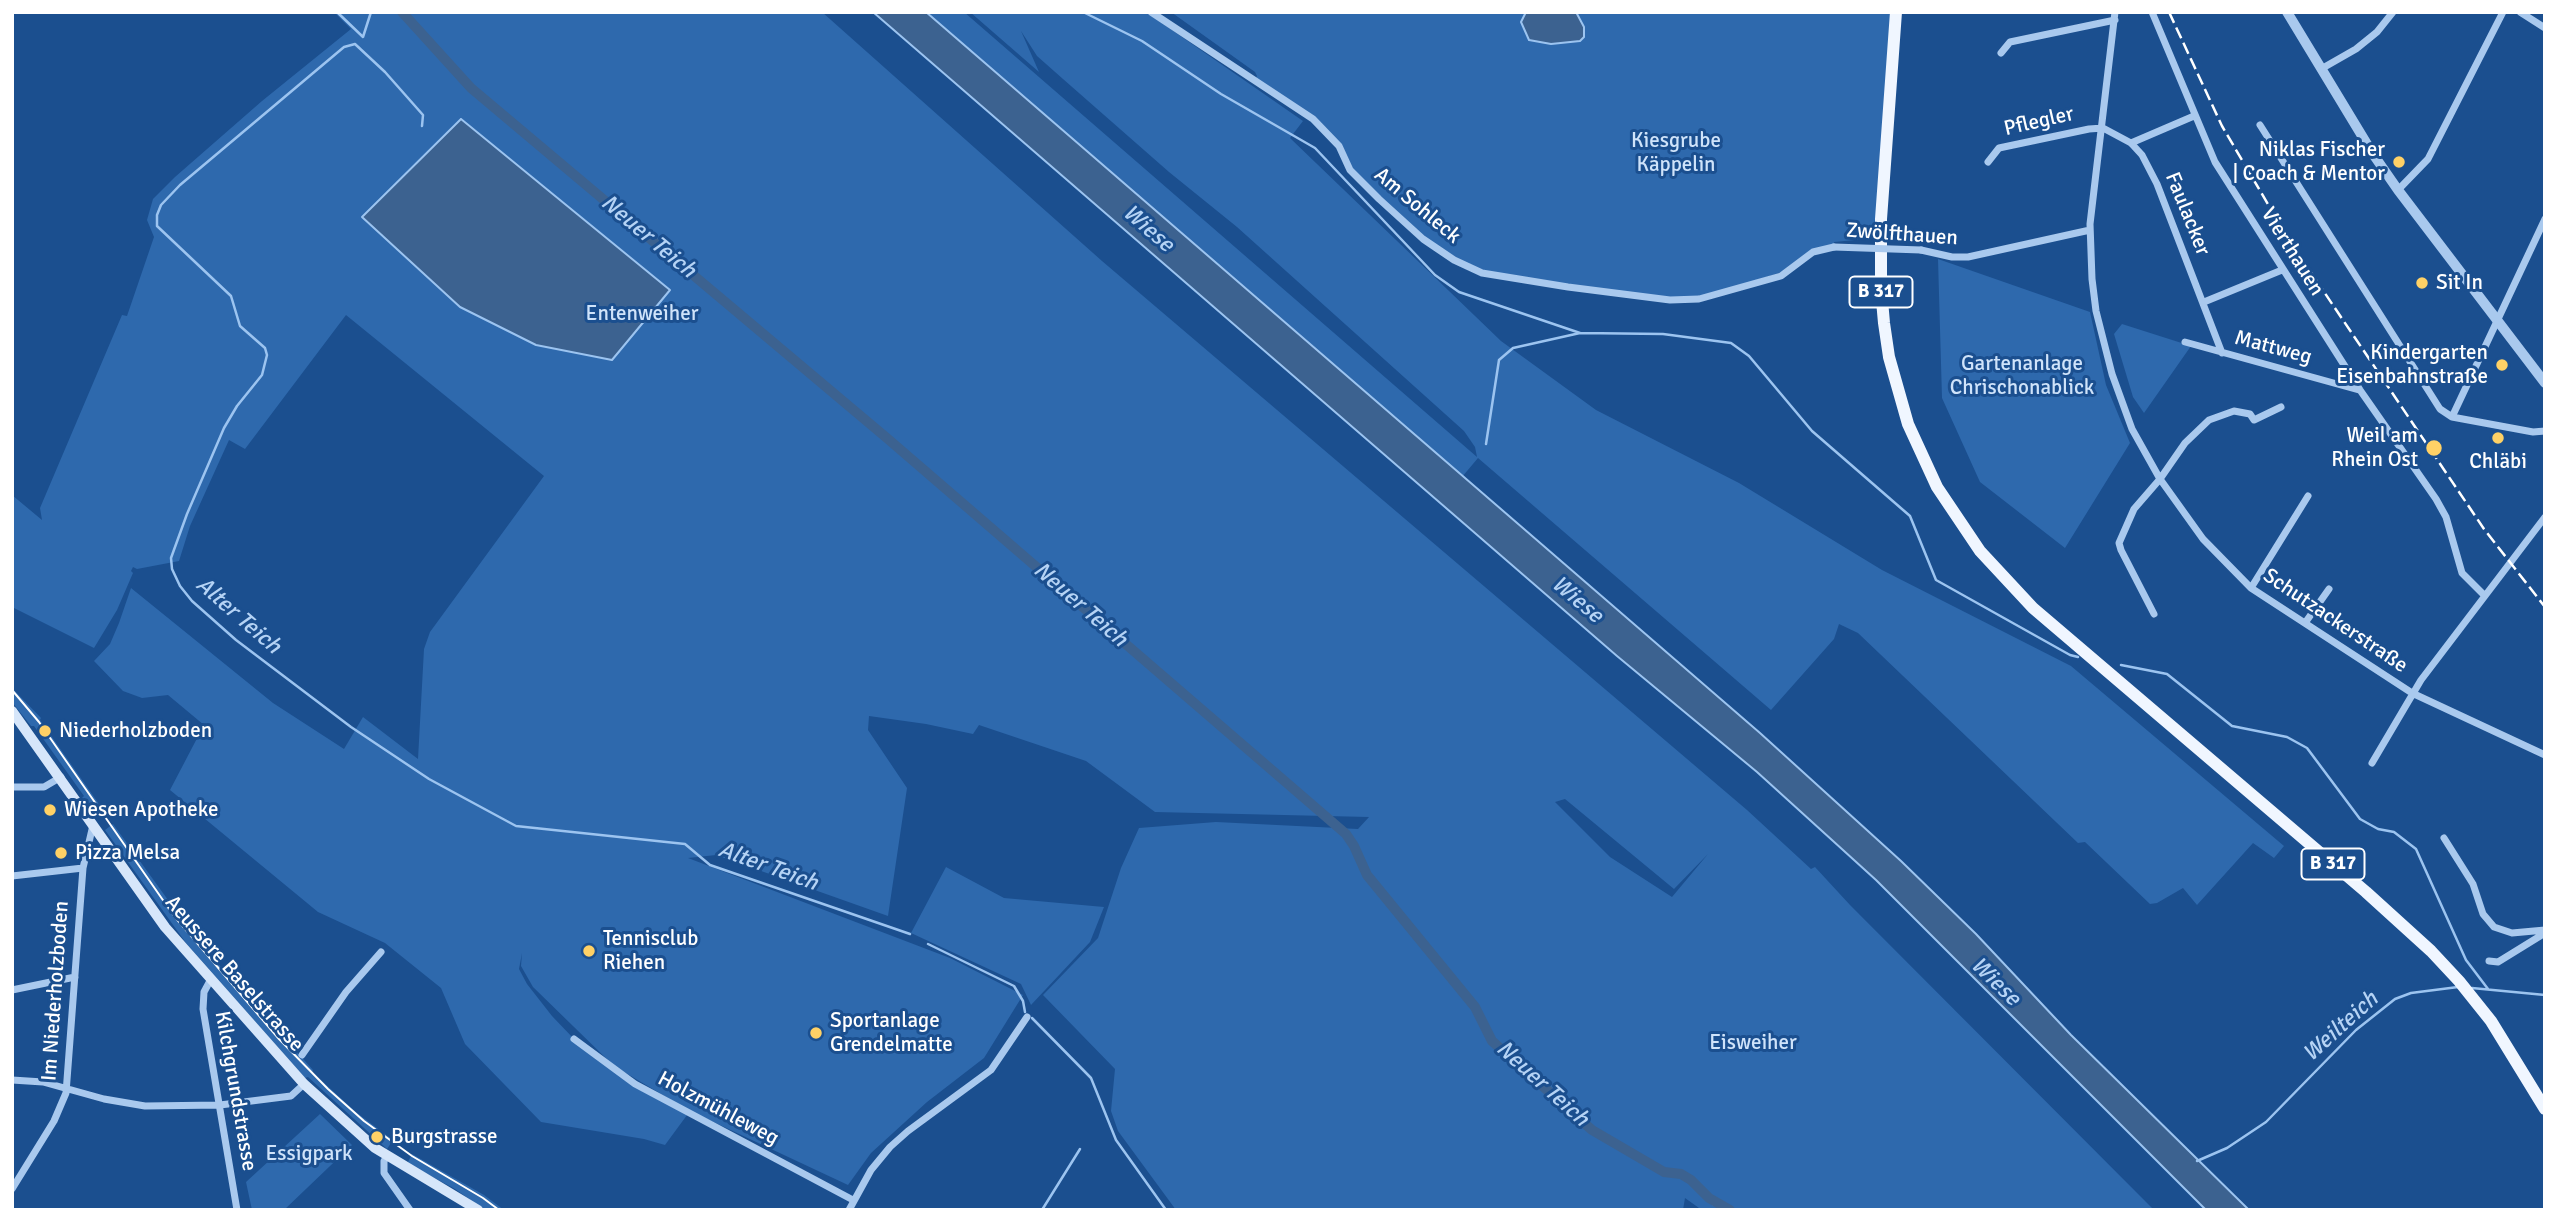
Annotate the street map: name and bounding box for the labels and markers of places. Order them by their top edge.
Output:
place label: Niklas Fischer | Coach & Mentor [2233,137,2385,187]
marker: Niklas Fischer | Coach & Mentor [2391,154,2407,170]
place label: Sit In [2436,270,2483,296]
marker: Sit In [2414,275,2430,291]
place label: Kindergarten Eisenbahnstraße [2336,340,2488,390]
marker: Kindergarten Eisenbahnstraße [2494,357,2510,373]
place label: Weil am Rhein Ost [2331,423,2418,473]
marker: Chläbi [2490,430,2506,446]
marker: Weil am Rhein Ost [2424,438,2444,458]
place label: Chläbi [2469,449,2527,475]
place label: Niederholzboden [59,718,212,744]
marker: Niederholzboden [37,723,53,739]
place label: Wiesen Apotheke [64,797,218,823]
marker: Wiesen Apotheke [42,802,58,818]
place label: Pizza Melsa [75,840,180,866]
marker: Pizza Melsa [53,845,69,861]
place label: Tennisclub Riehen [603,926,698,976]
marker: Tennisclub Riehen [581,943,597,959]
place label: Sportanlage Grendelmatte [830,1008,953,1058]
marker: Sportanlage Grendelmatte [808,1025,824,1041]
place label: Burgstrasse [391,1124,497,1150]
marker: Burgstrasse [369,1129,385,1145]

